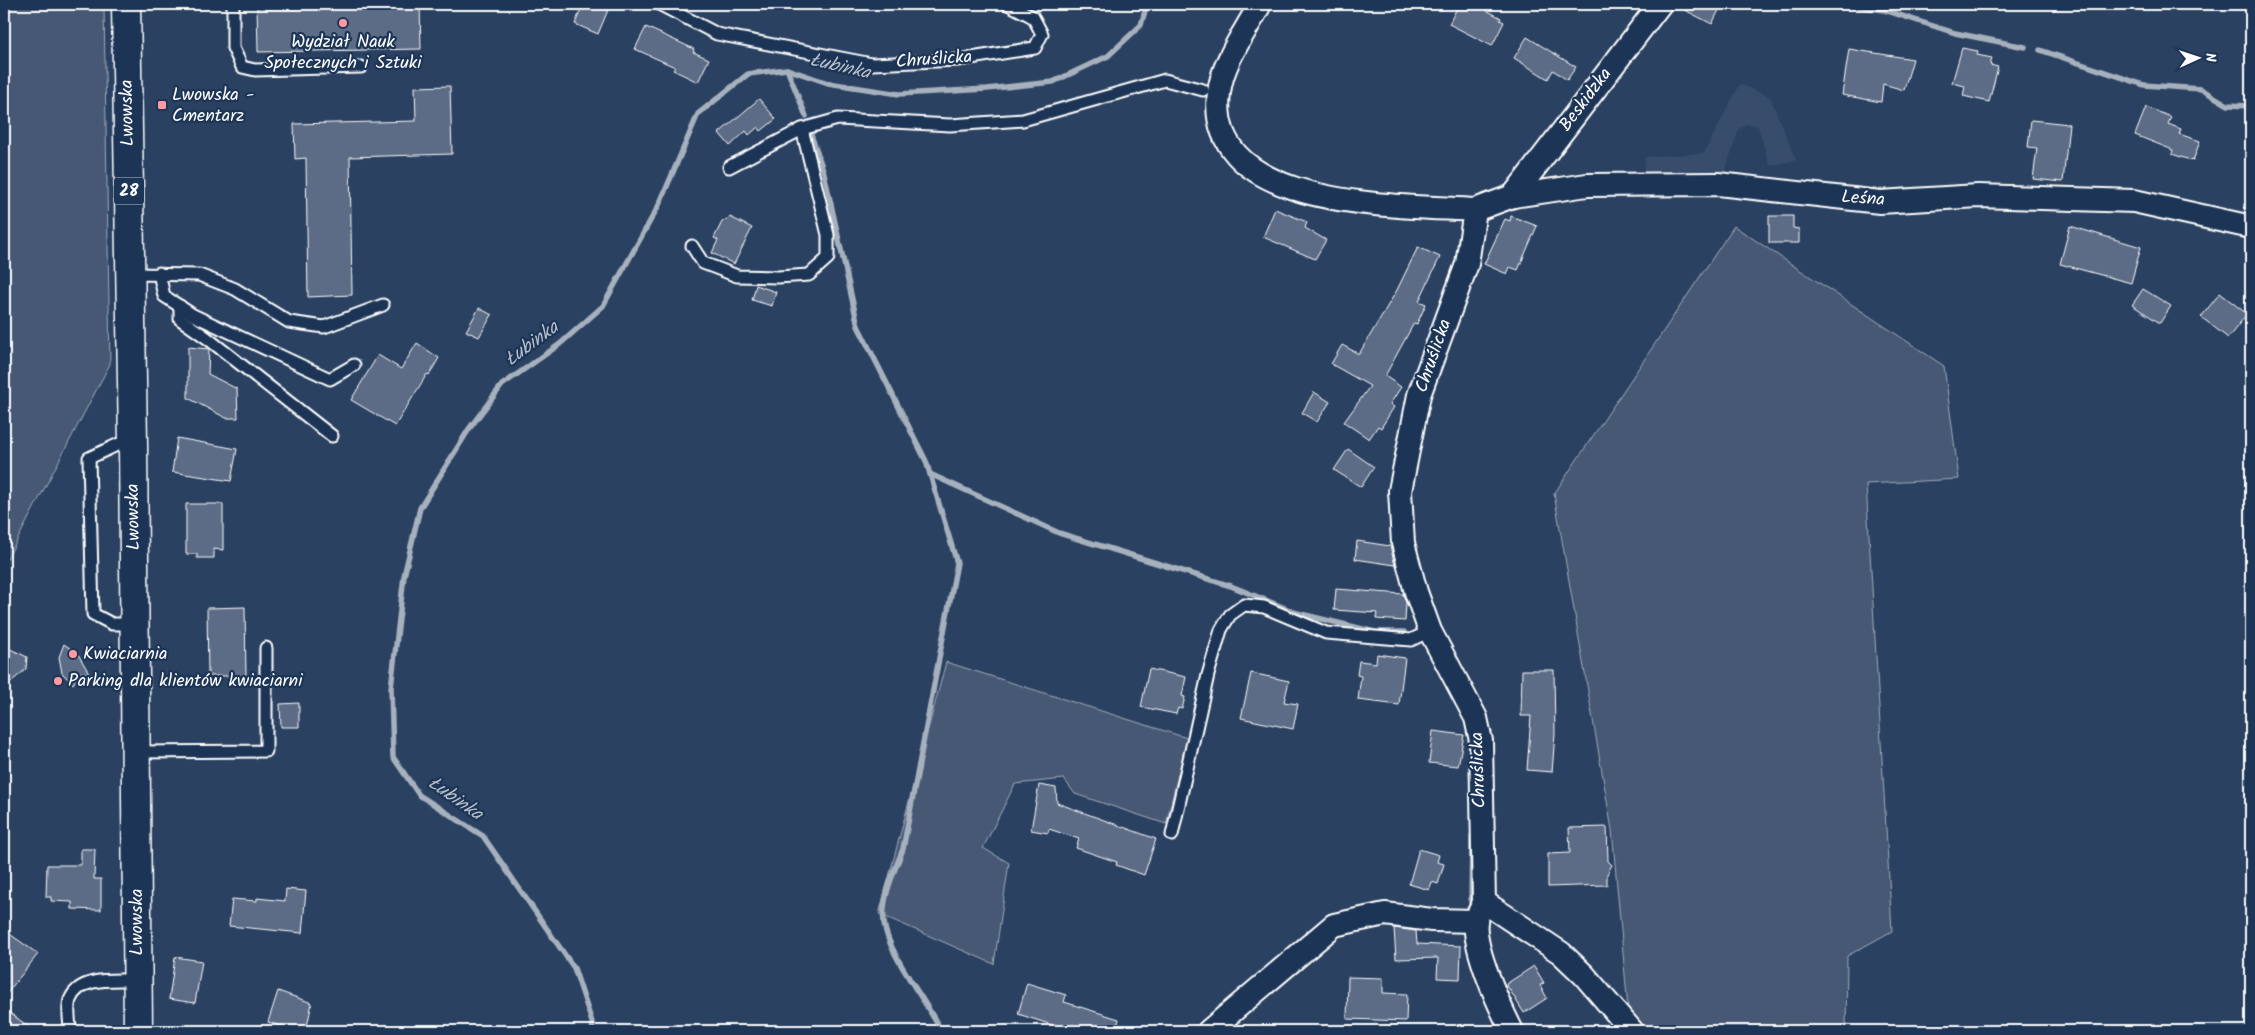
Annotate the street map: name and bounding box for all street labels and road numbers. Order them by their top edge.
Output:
street label: Chruślicka [895,43,973,77]
street label: Beskidzka [1552,62,1620,138]
street label: Lwowska [113,79,143,147]
road number: 28 [114,178,144,205]
street label: Leśna [1840,183,1886,215]
street label: Chruślicka [1408,315,1460,397]
street label: Lwowska [119,483,149,551]
street label: Chruślicka [1463,731,1495,809]
street label: Lwowska [123,889,152,955]

